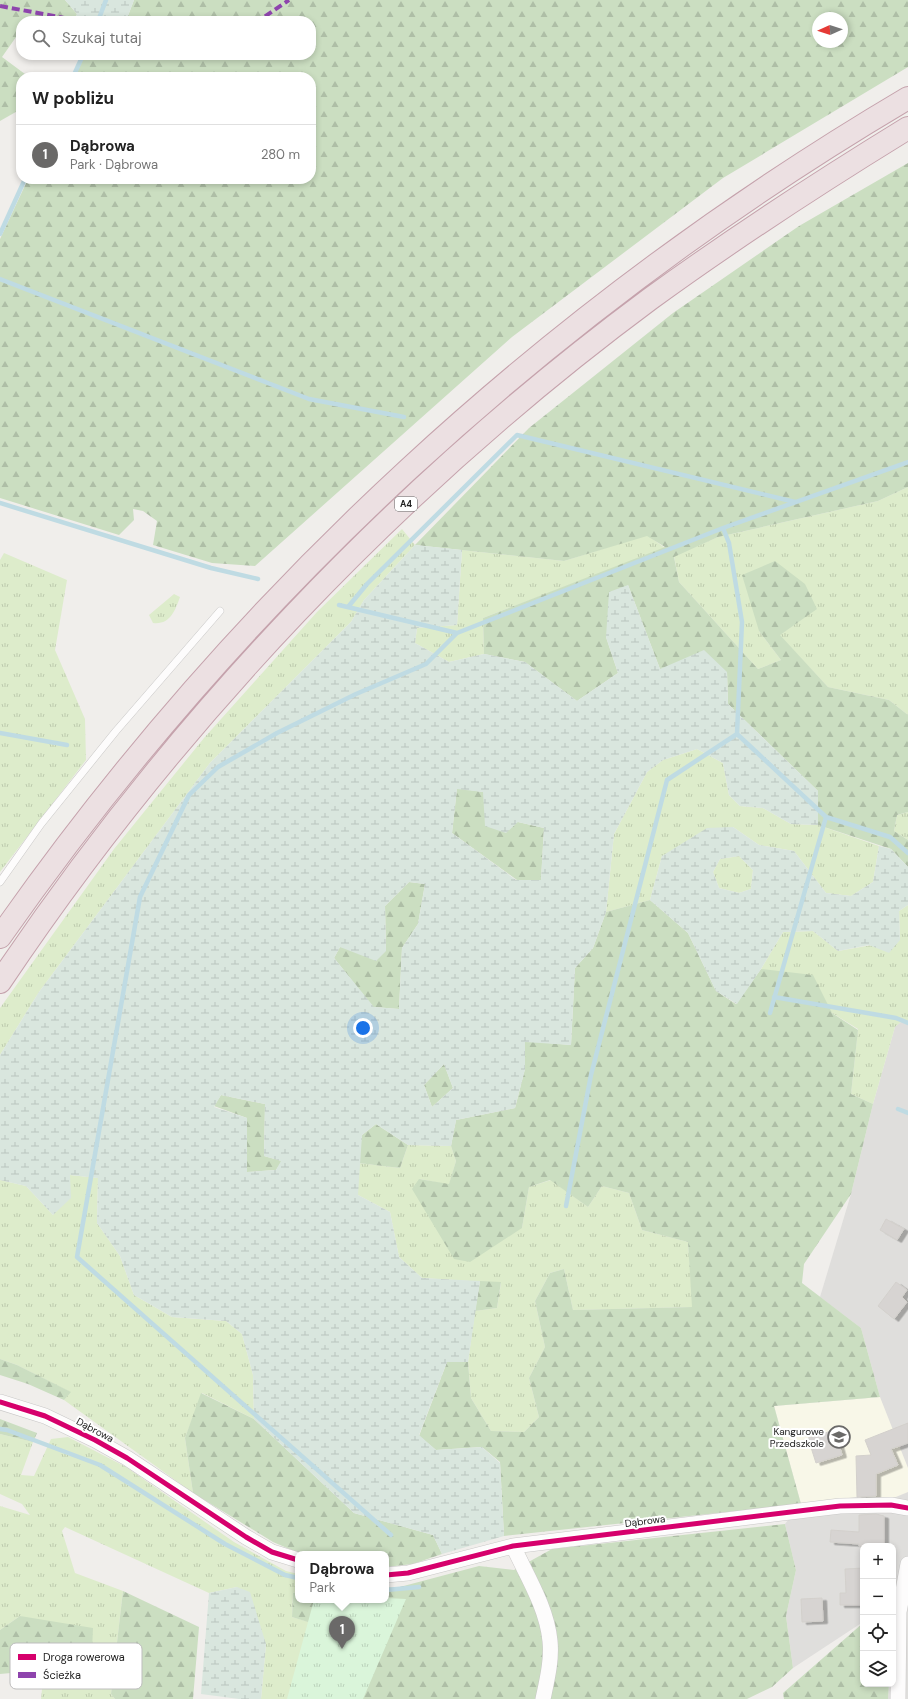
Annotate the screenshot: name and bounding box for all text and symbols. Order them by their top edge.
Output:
north arrow [812,12,848,48]
search box [16,16,316,60]
icon: search [30,27,52,49]
text: Szukaj tutaj [62,28,142,48]
text: W pobliżu [32,87,114,109]
text: Dąbrowa [70,136,135,156]
text: 1 [43,146,47,163]
text: 280 m [261,146,300,163]
text: Park · Dąbrowa [70,156,158,173]
road number: A4 [395,497,417,511]
your location [353,1018,373,1038]
street label: Dąbrowa [74,1415,116,1445]
school or university icon: Kangurowe Przedszkole [826,1424,852,1450]
place label: Kangurowe Przedszkole [770,1425,824,1450]
street label: Dąbrowa [624,1512,666,1530]
map controls [860,1543,896,1687]
button: + [860,1543,896,1579]
popup [295,1551,389,1603]
text: Dąbrowa [310,1559,374,1579]
text: Park [310,1579,335,1596]
button: − [860,1579,896,1615]
button: locate [860,1615,896,1651]
pin: 1 [329,1616,355,1649]
legend [10,1643,142,1689]
text: Droga rowerowa [43,1650,125,1664]
button: layers [860,1651,896,1687]
text: Ścieżka [43,1668,81,1682]

